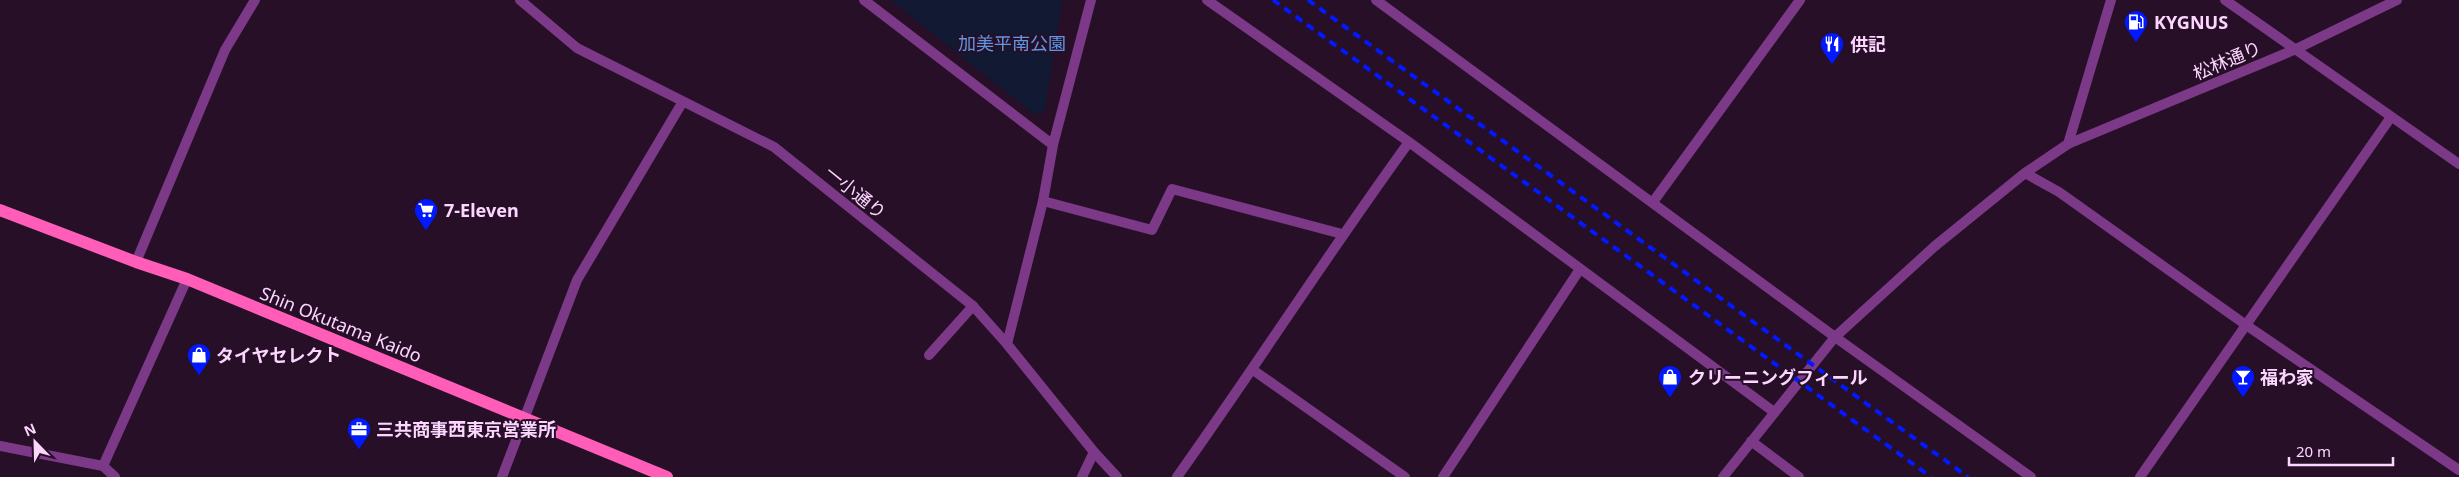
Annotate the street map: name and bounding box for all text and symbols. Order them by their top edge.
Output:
fuel station icon: KYGNUS [2123,9,2149,43]
place label: KYGNUS [2154,10,2228,34]
park label: 加美平南公園 [958,31,1066,55]
restaurant icon: 供記 [1819,31,1845,65]
place label: 供記 [1850,32,1886,56]
street label: 松林通り [2189,35,2265,85]
street label: 一小通り [820,160,892,224]
supermarket icon: 7-Eleven [413,197,439,231]
place label: 7-Eleven [444,198,519,222]
street label: Shin Okutama Kaido [257,281,425,367]
shop icon: タイヤセレクト [186,342,212,376]
place label: タイヤセレクト [216,343,341,367]
shop icon: クリーニングフィール [1657,364,1683,398]
bar icon: 福わ家 [2230,364,2256,398]
place label: クリーニングフィール [1688,365,1868,389]
place label: 福わ家 [2260,365,2314,389]
office icon: 三共商事西東京営業所 [346,416,372,450]
north arrow [10,417,60,467]
place label: 三共商事西東京営業所 [376,417,556,441]
text: N [21,419,39,441]
scale bar [2289,434,2393,466]
text: 20 m [2296,441,2331,461]

